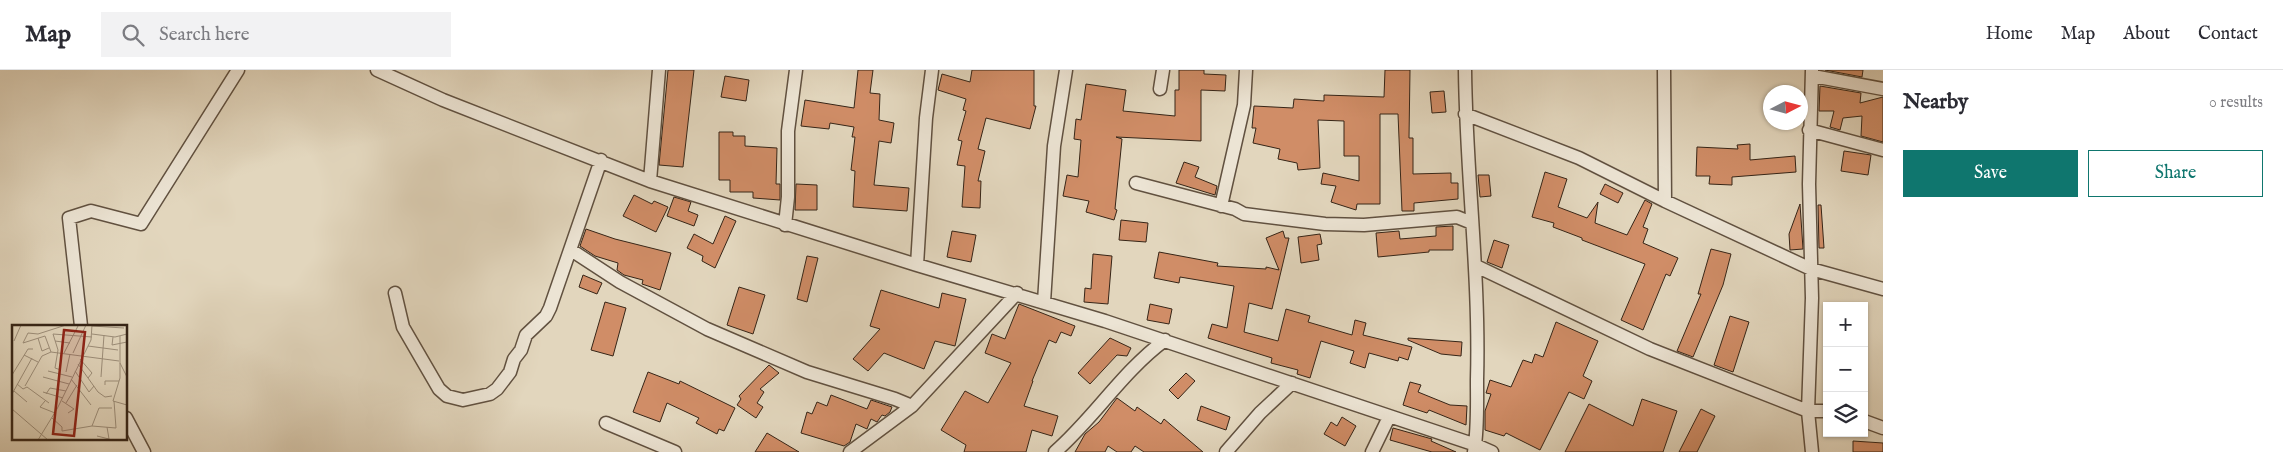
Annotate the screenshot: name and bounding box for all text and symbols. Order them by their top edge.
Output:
search box [101,12,451,57]
text: Map [25,19,71,50]
icon: search [119,21,147,49]
text: Search here [159,23,250,47]
text: Home [1986,23,2033,46]
text: Map [2061,23,2095,46]
text: About [2123,23,2170,46]
text: Contact [2198,23,2258,46]
north arrow [1763,85,1808,130]
text: Nearby [1903,89,1968,116]
text: 0 results [2209,93,2263,113]
button: Save [1903,150,2078,197]
button: Share [2088,150,2263,197]
map controls [1823,302,1868,437]
button: + [1823,302,1868,347]
inset map [12,325,128,440]
button: − [1823,347,1868,392]
button: layers [1823,392,1868,437]

